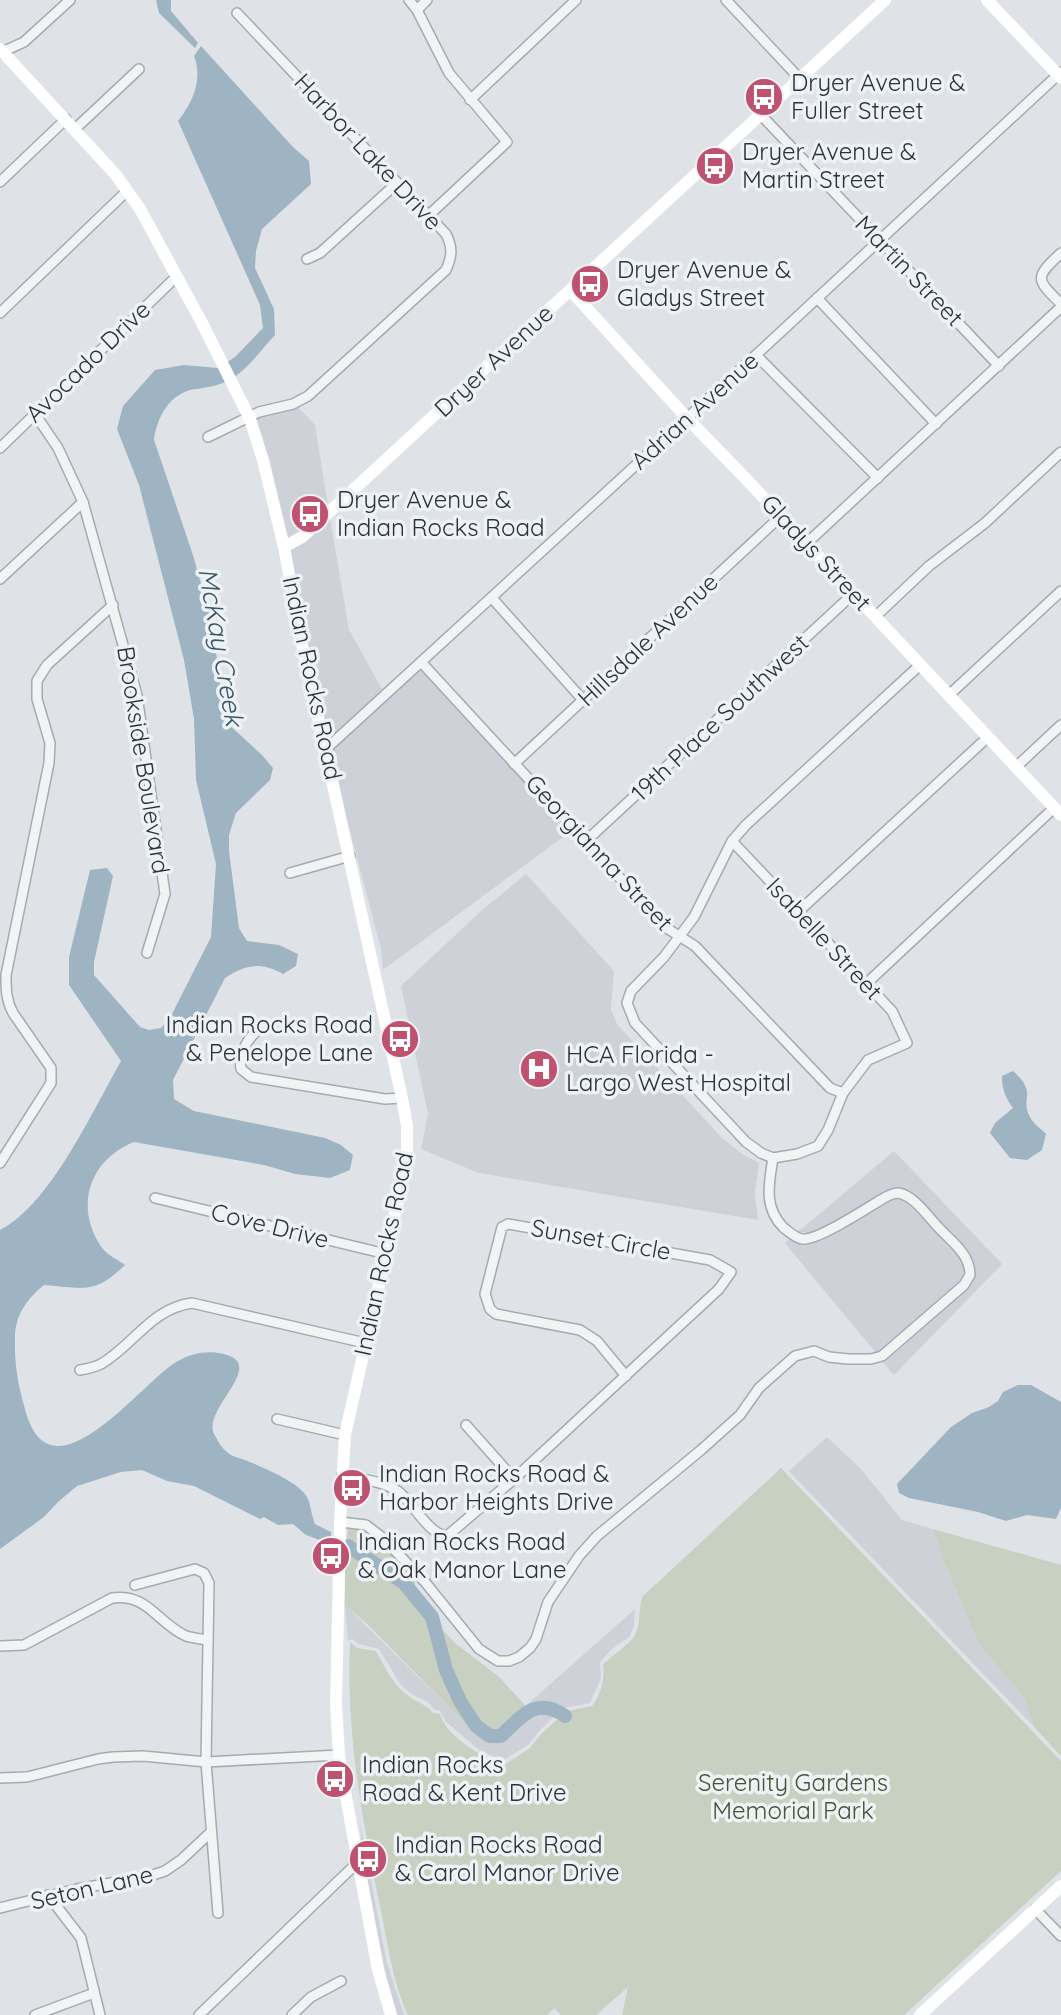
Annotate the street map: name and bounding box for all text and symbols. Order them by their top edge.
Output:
street label: Harbor Lake Drive [288,67,449,236]
place label: Dryer Avenue & Fuller Street [791,67,965,125]
bus stop icon: Dryer Avenue & Fuller Street [743,76,785,118]
place label: Dryer Avenue & Martin Street [742,136,916,194]
bus stop icon: Dryer Avenue & Martin Street [694,145,736,187]
street label: Martin Street [849,208,970,332]
place label: Dryer Avenue & Gladys Street [617,254,791,312]
bus stop icon: Dryer Avenue & Gladys Street [569,263,611,305]
street label: Avocado Drive [19,294,156,428]
street label: Dryer Avenue [428,298,559,423]
street label: Adrian Avenue [624,345,764,475]
place label: Dryer Avenue & Indian Rocks Road [337,484,544,542]
street label: Gladys Street [755,488,878,617]
bus stop icon: Dryer Avenue & Indian Rocks Road [289,493,331,535]
water label: McKay Creek [191,565,252,731]
street label: Hillsdale Avenue [571,566,724,712]
street label: Indian Rocks Road [277,573,349,782]
street label: 19th Place Southwest [624,627,814,807]
street label: Brookside Boulevard [111,644,177,876]
street label: Georgianna Street [520,768,680,937]
street label: Isabelle Street [760,871,889,1006]
place label: Indian Rocks Road & Penelope Lane [166,1009,373,1067]
bus stop icon: Indian Rocks Road & Penelope Lane [379,1018,421,1060]
place label: HCA Florida - Largo West Hospital [566,1039,791,1097]
hospital icon: HCA Florida - Largo West Hospital [518,1048,560,1090]
street label: Indian Rocks Road [347,1149,419,1358]
street label: Cove Drive [208,1196,332,1254]
street label: Sunset Circle [529,1212,673,1266]
place label: Indian Rocks Road & Harbor Heights Drive [379,1458,614,1516]
bus stop icon: Indian Rocks Road & Harbor Heights Drive [331,1467,373,1509]
place label: Indian Rocks Road & Oak Manor Lane [358,1526,566,1584]
bus stop icon: Indian Rocks Road & Oak Manor Lane [310,1535,352,1577]
place label: Indian Rocks Road & Kent Drive [362,1749,567,1807]
bus stop icon: Indian Rocks Road & Kent Drive [314,1758,356,1800]
park label: Serenity Gardens Memorial Park [698,1767,888,1825]
place label: Indian Rocks Road & Carol Manor Drive [395,1829,620,1887]
bus stop icon: Indian Rocks Road & Carol Manor Drive [347,1838,389,1880]
street label: Seton Lane [28,1858,156,1916]

